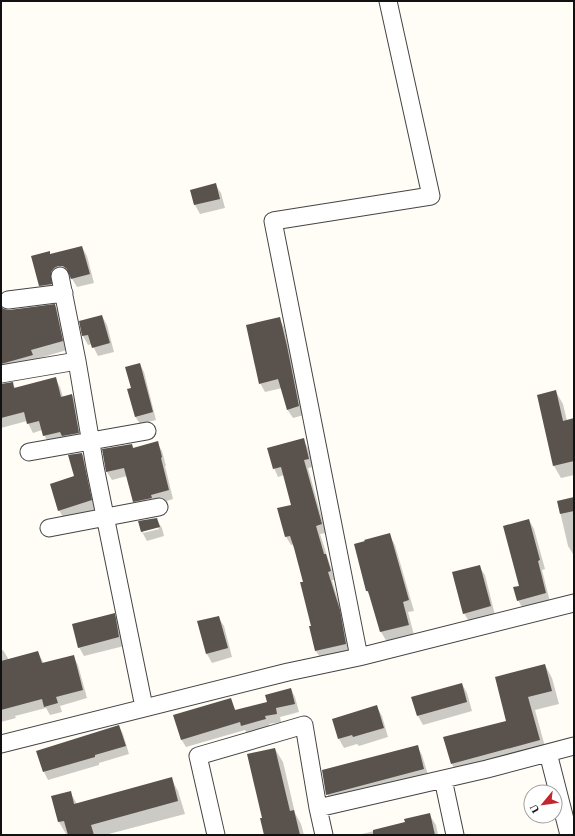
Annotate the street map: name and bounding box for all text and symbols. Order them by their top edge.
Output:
north arrow [523,784,563,824]
text: U [527,802,541,815]

